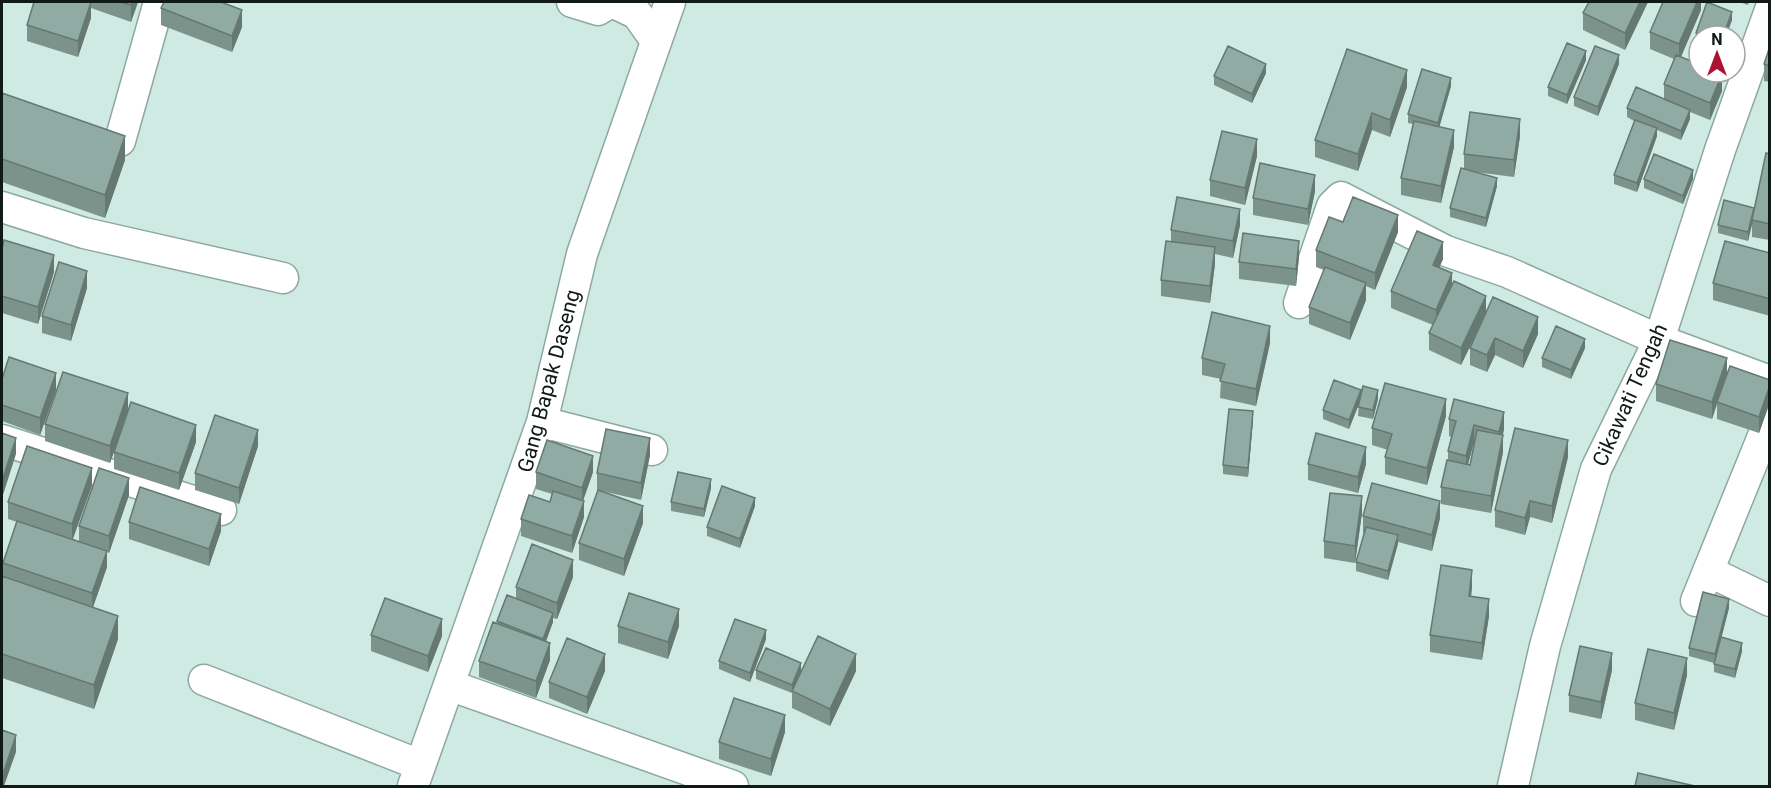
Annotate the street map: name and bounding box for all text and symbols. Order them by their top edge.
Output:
north arrow [1687,24,1747,84]
text: N [1711,30,1723,49]
street label: Gang Bapak Daseng [513,287,585,475]
street label: Cikawati Tengah [1588,320,1672,470]

